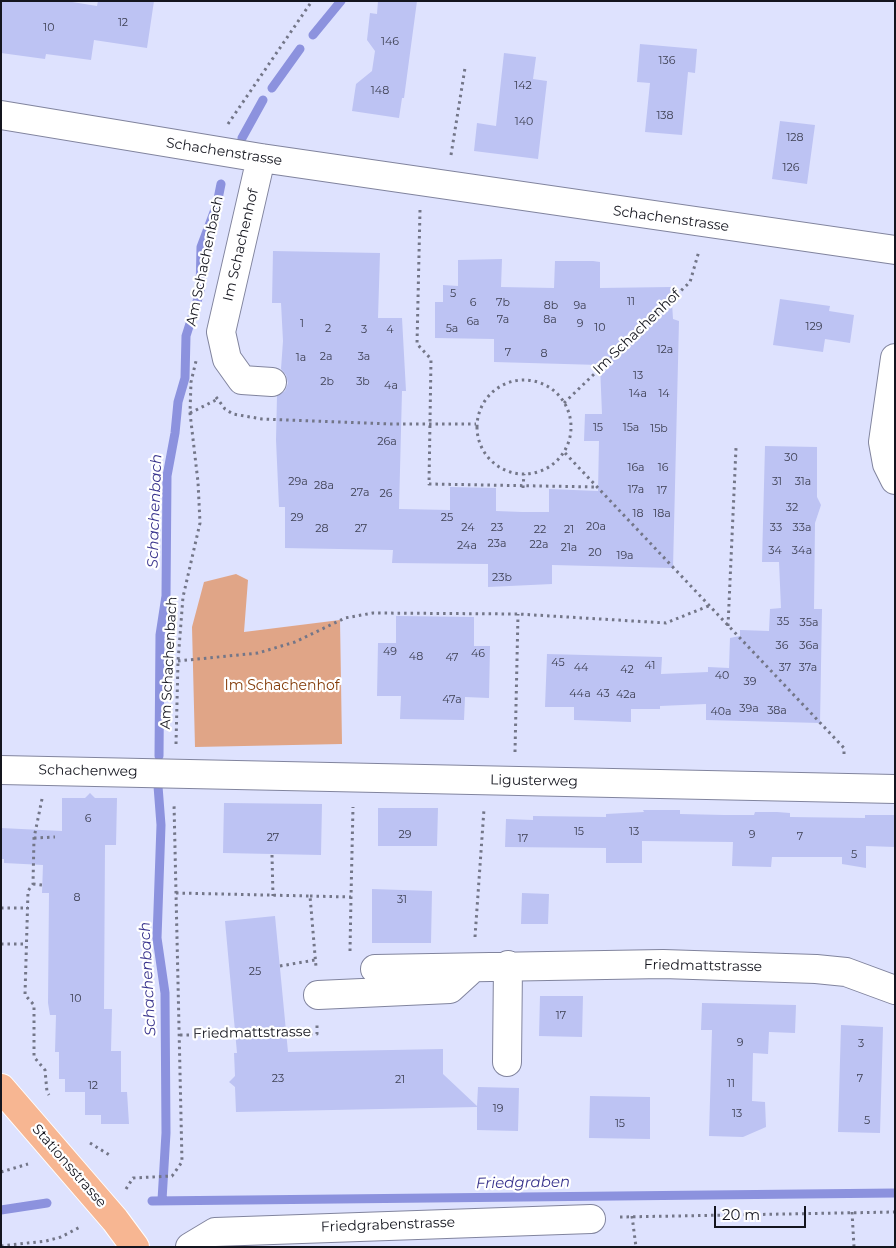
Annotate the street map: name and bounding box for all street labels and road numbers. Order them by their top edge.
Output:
street label: Schachenstrasse [165,135,283,169]
street label: Im Schachenhof [220,187,262,303]
street label: Am Schachenbach [183,194,227,328]
street label: Schachenstrasse [612,203,730,235]
street label: Im Schachenhof [590,286,684,378]
street label: Am Schachenbach [157,596,181,730]
street label: Schachenweg [38,762,138,780]
street label: Ligusterweg [490,772,578,790]
street label: Friedmattstrasse [644,957,762,975]
street label: Friedmattstrasse [193,1024,311,1042]
street label: Stationsstrasse [28,1121,110,1211]
street label: Friedgrabenstrasse [321,1214,455,1236]

